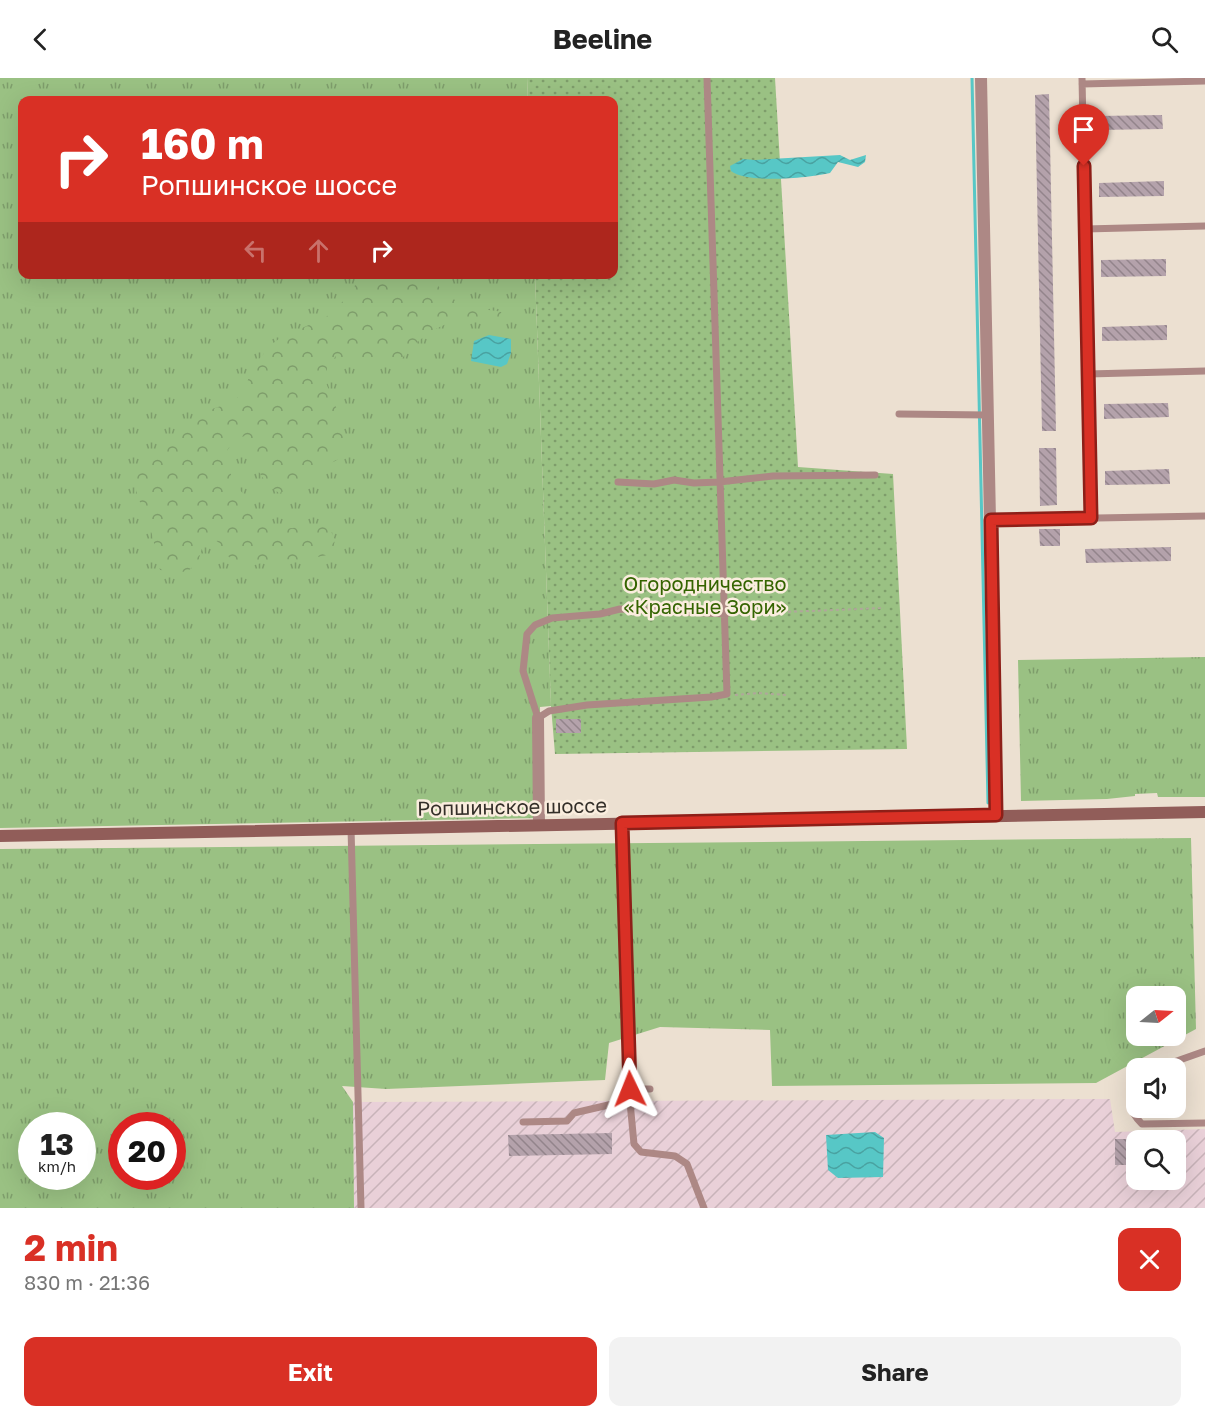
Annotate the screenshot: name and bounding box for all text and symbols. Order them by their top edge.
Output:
icon: back [24,23,57,56]
text: Beeline [553,23,652,55]
icon: search [1148,23,1181,56]
pin [1058,104,1109,166]
icon: arrive [1067,113,1100,146]
text: 160 m [141,118,264,168]
icon: right [42,120,120,198]
text: Ропшинское шоссе [141,169,397,201]
icon: left [239,234,272,267]
icon: ahead [302,234,335,267]
icon: right [365,234,398,267]
park label: Огородничество «Красные Зори» [623,571,787,618]
street label: Ропшинское шоссе [417,792,607,820]
north arrow [1126,986,1186,1046]
map controls [1126,986,1186,1190]
position arrow [598,1057,662,1121]
button: sound [1126,1058,1186,1118]
speed limit sign: 20 [108,1112,186,1190]
text: 13 [40,1126,74,1162]
button: search [1126,1130,1186,1190]
text: km/h [38,1157,76,1175]
text: 2 min [24,1226,118,1269]
button: close [1118,1228,1181,1291]
text: 830 m · 21:36 [24,1270,150,1294]
button: Exit [24,1337,597,1406]
button: Share [609,1337,1181,1406]

